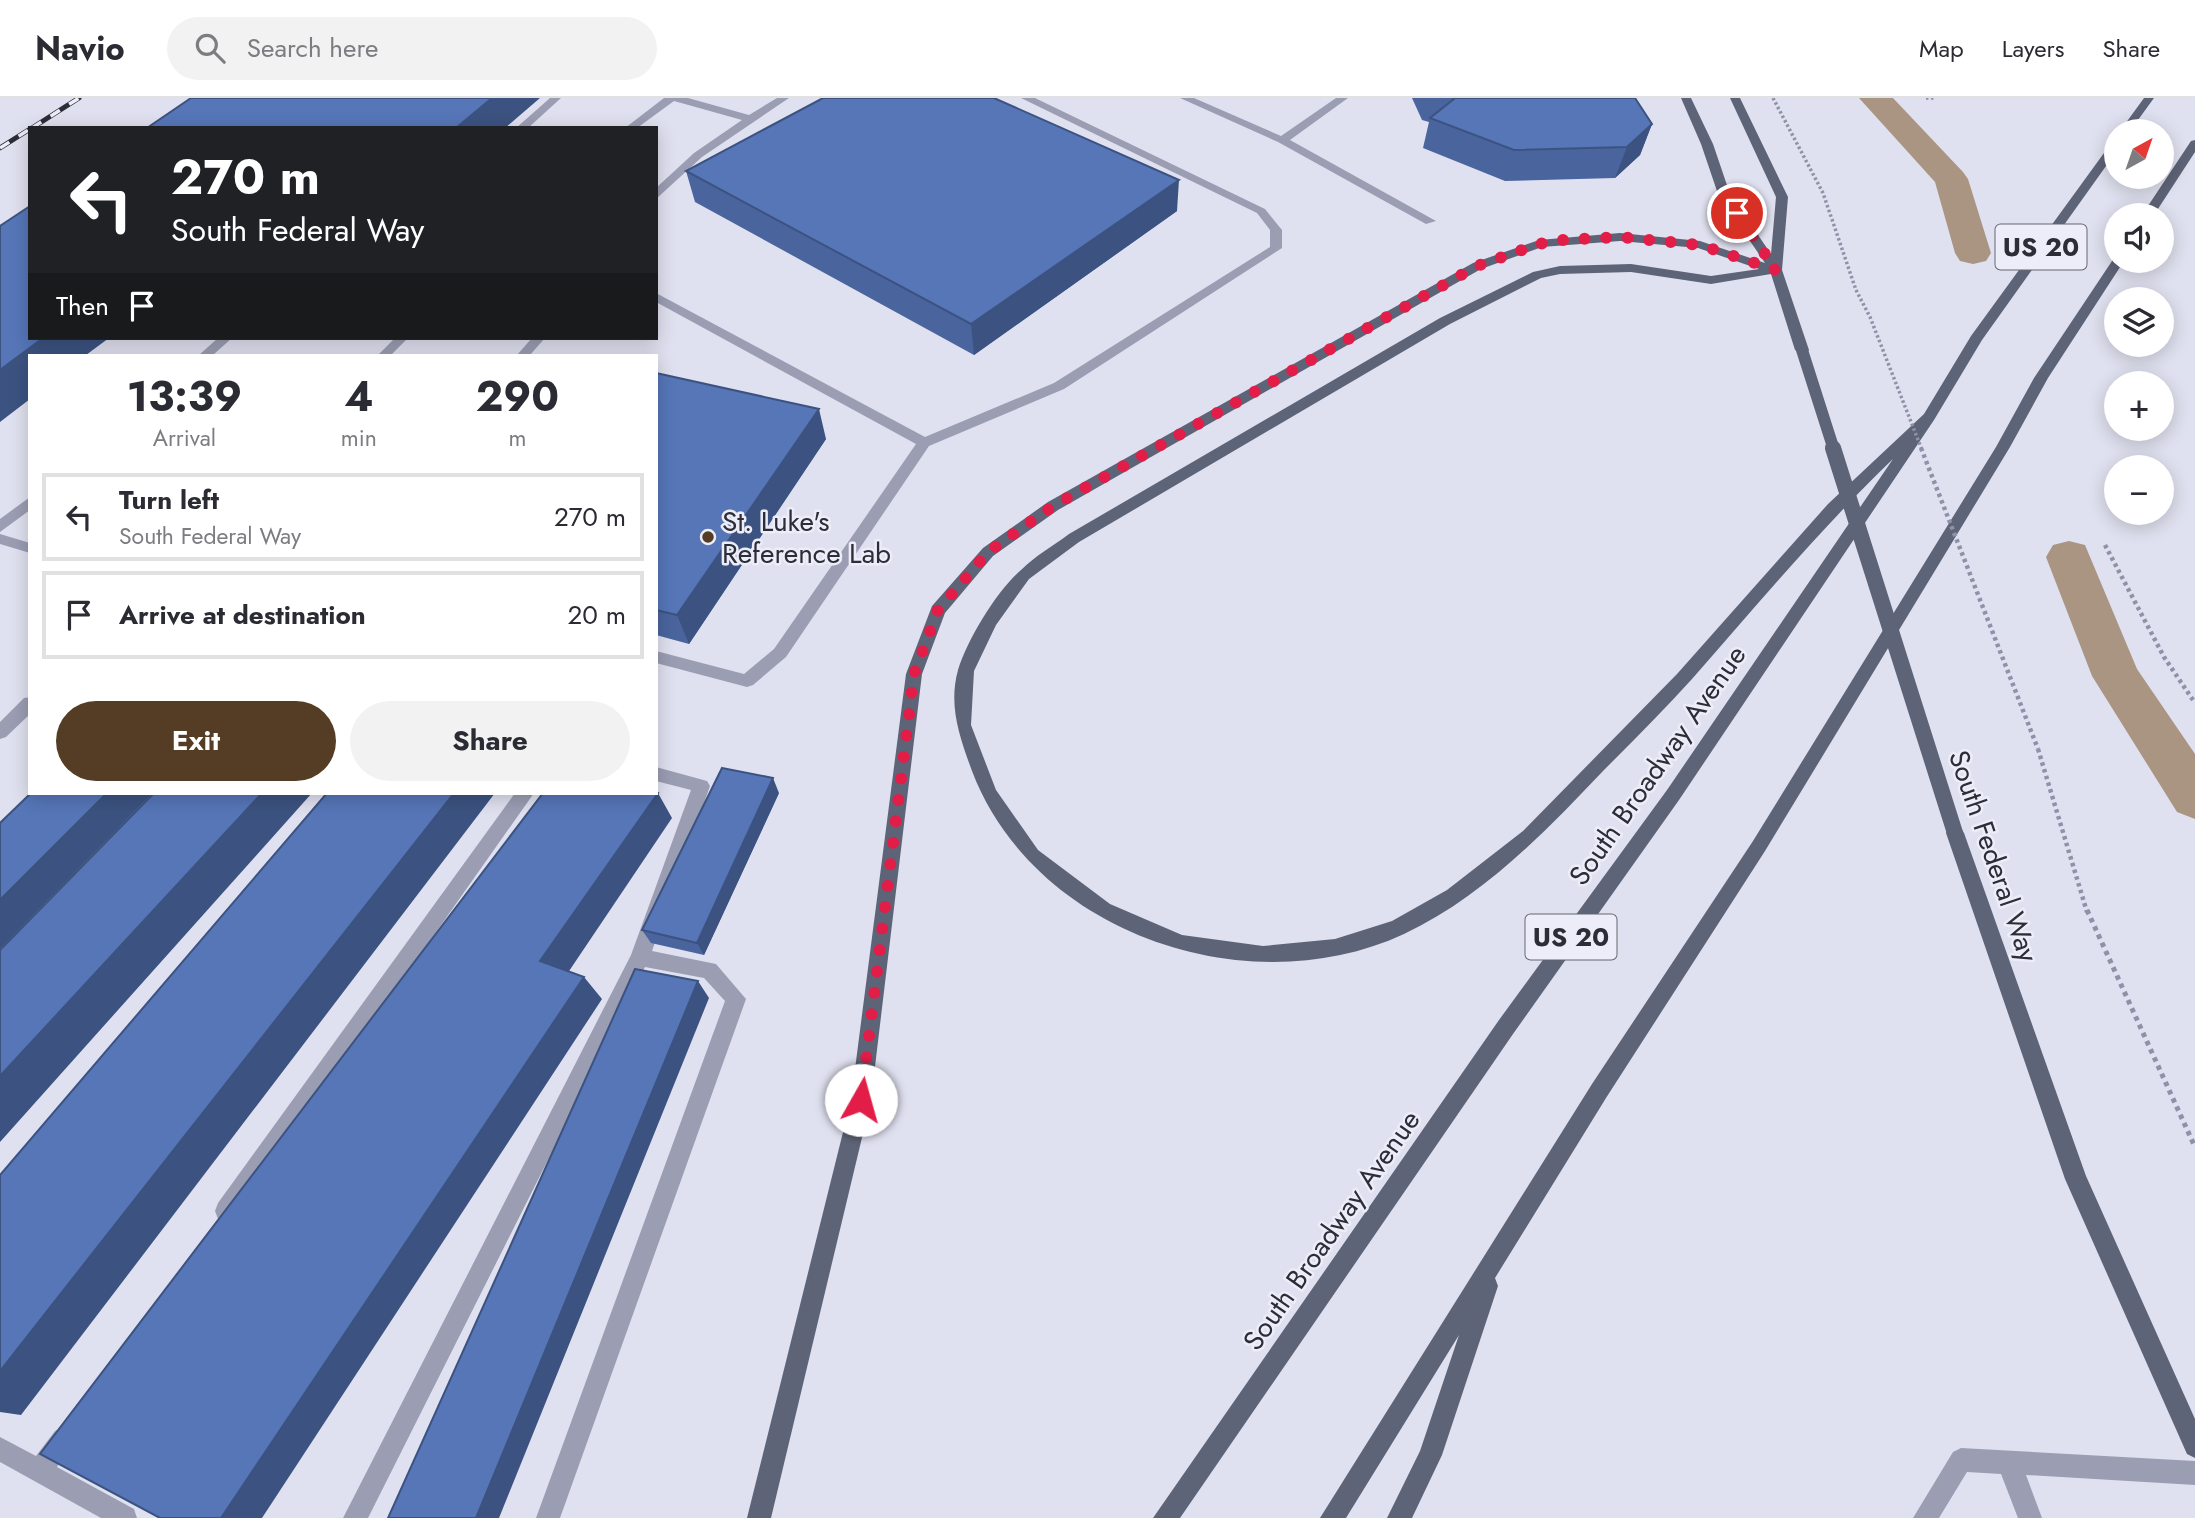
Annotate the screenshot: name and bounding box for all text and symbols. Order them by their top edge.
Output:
search box [167,17,657,80]
text: Navio [35,25,125,72]
icon: search [191,29,229,67]
text: Search here [247,29,378,67]
text: Map [1919,31,1964,66]
text: Layers [2002,31,2064,66]
text: Share [2102,31,2160,66]
north arrow [2104,119,2174,189]
map controls [2104,119,2174,525]
text: 270 m [171,142,320,212]
icon: left [56,154,147,245]
pin [1707,183,1767,243]
icon: arrive [1718,194,1756,232]
button: sound [2104,203,2174,273]
text: South Federal Way [171,207,424,253]
road number: US 20 [1996,224,2086,270]
text: Then [56,287,109,325]
icon: arrive [123,287,161,325]
button: layers [2104,287,2174,357]
text: 13:39 [127,366,242,427]
text: 4 [344,366,373,427]
text: 290 [476,366,559,427]
button: + [2104,371,2174,441]
text: Arrival [153,421,216,455]
text: min [341,421,377,455]
text: m [508,421,526,455]
button: − [2104,455,2174,525]
text: Turn left [119,481,219,519]
icon: left [60,498,98,536]
text: 270 m [554,498,626,536]
place label: St. Luke's Reference Lab [722,501,891,574]
text: South Federal Way [119,519,301,553]
marker: St. Luke's Reference Lab [700,529,716,545]
icon: arrive [60,596,98,634]
text: Arrive at destination [119,596,366,634]
text: 20 m [568,596,626,634]
street label: South Broadway Avenue [1559,637,1756,894]
button: Exit [56,701,336,781]
button: Share [350,701,630,781]
street label: South Federal Way [1938,745,2049,968]
road number: US 20 [1526,915,1616,960]
position arrow [824,1063,898,1137]
street label: South Broadway Avenue [1233,1102,1430,1359]

